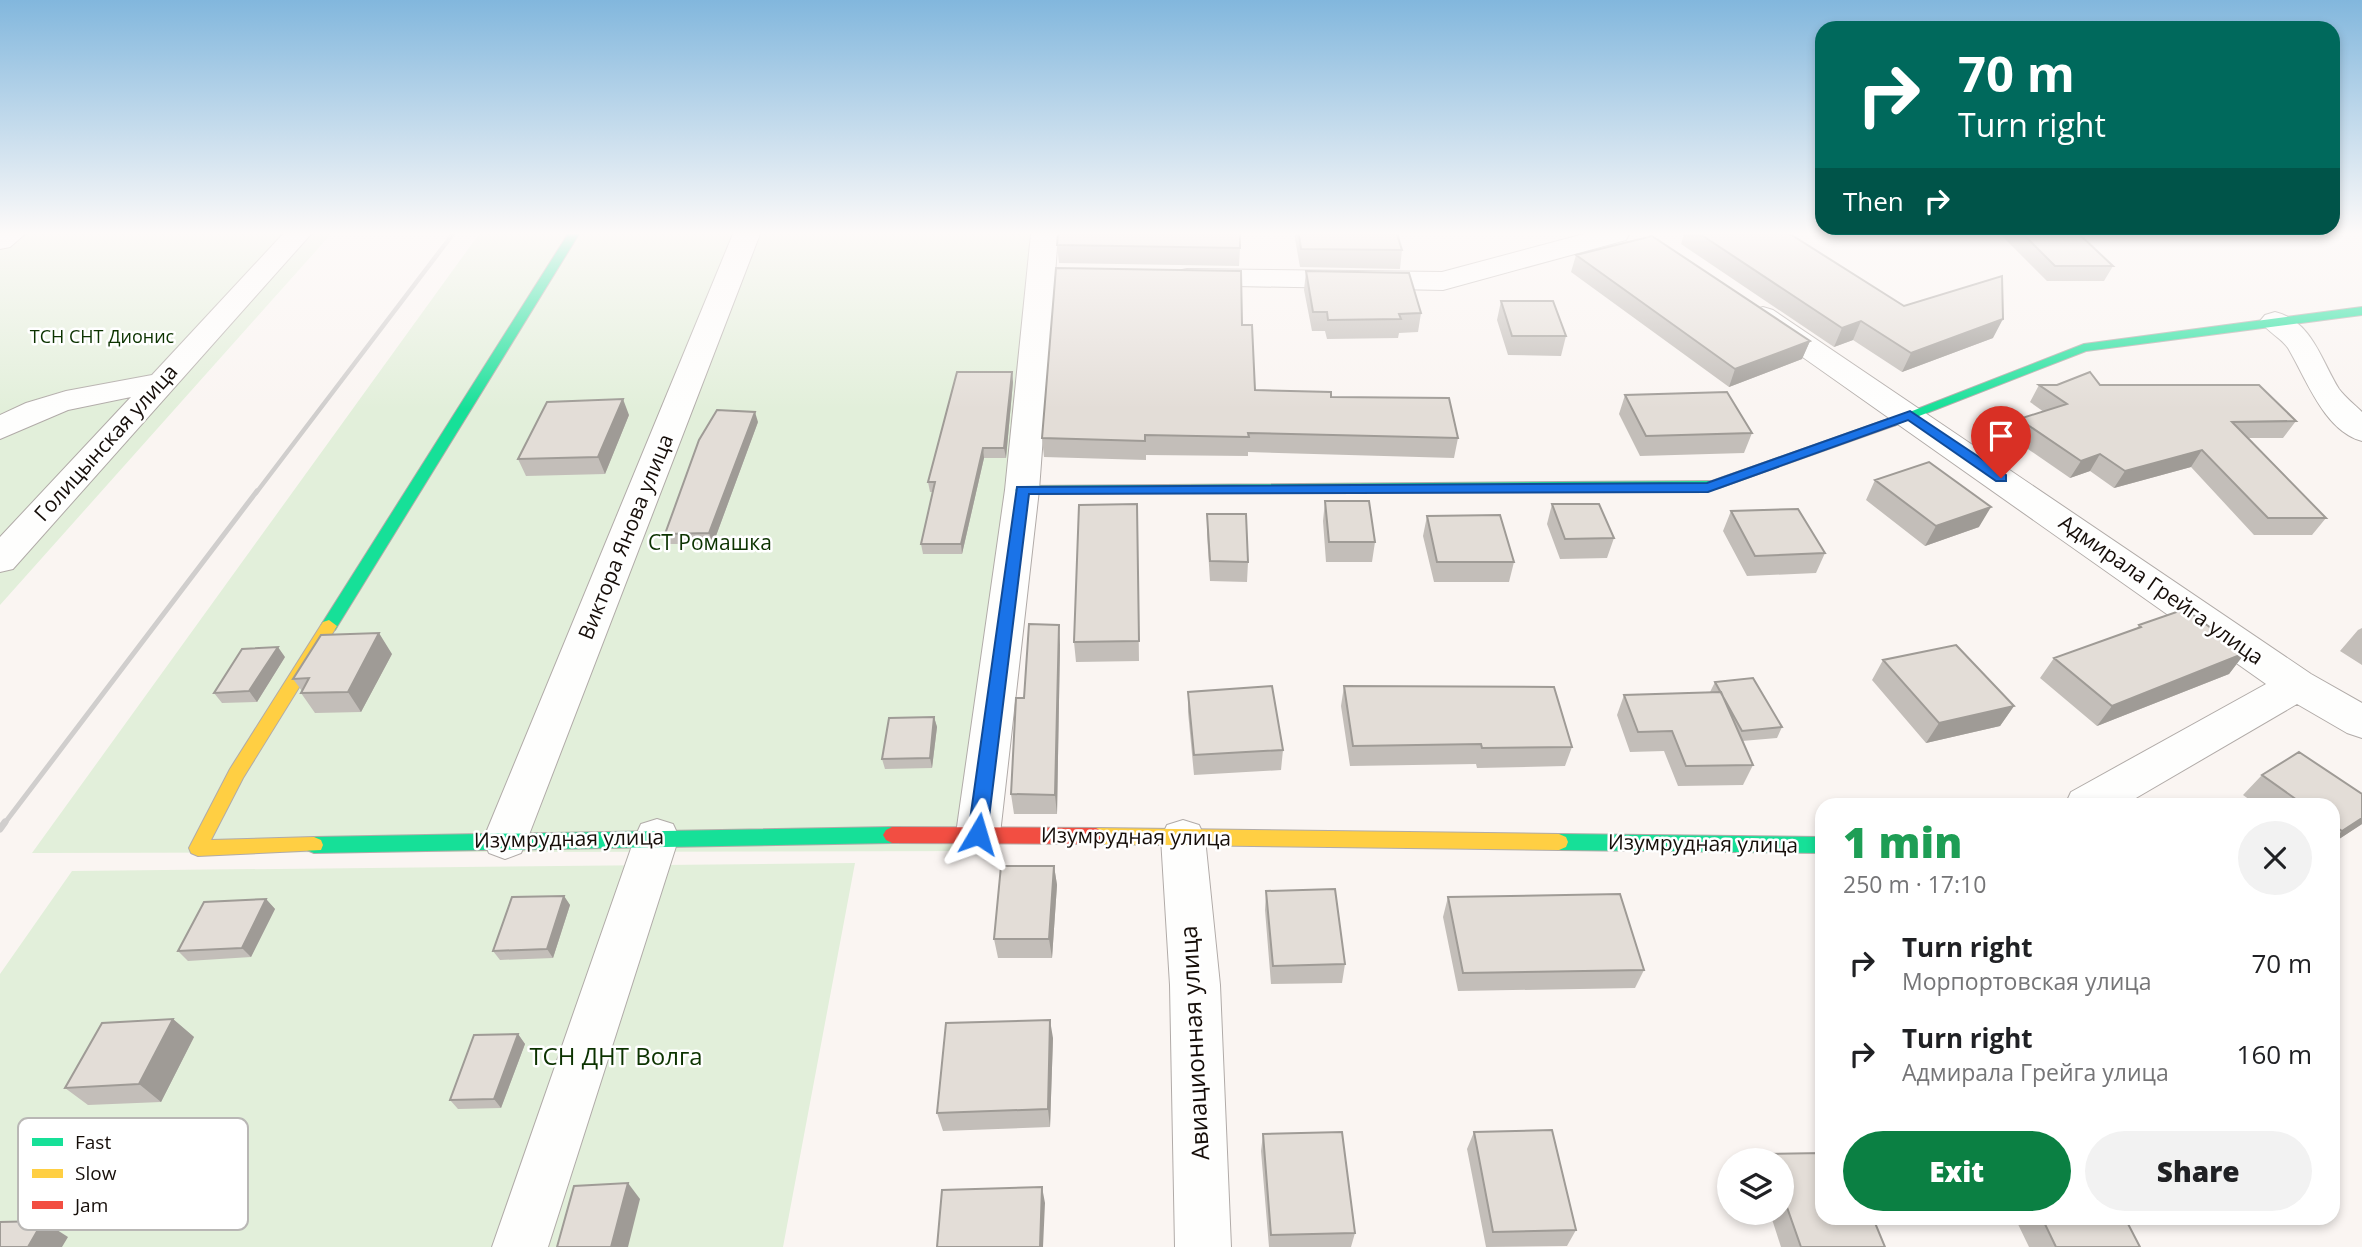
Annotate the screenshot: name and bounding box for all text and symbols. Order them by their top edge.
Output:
text: 70 m [1958,40,2075,106]
icon: right [1843,49,1934,140]
text: Turn right [1958,103,2106,146]
icon: right [1918,182,1956,220]
text: Then [1843,183,1904,219]
park label: ТСН СНТ Дионис [30,324,175,348]
street label: Голицынская улица [27,358,183,527]
pin [1971,406,2031,478]
icon: arrive [1982,417,2020,455]
street label: Виктора Янова улица [571,430,679,644]
street label: Адмирала Грейга улица [2054,508,2269,670]
park label: СТ Ромашка [648,528,772,556]
position arrow [941,797,1015,871]
text: 1 min [1843,813,1962,870]
street label: Изумрудная улица [1041,820,1231,852]
button: close [2238,821,2312,895]
street label: Изумрудная улица [474,822,664,854]
street label: Изумрудная улица [1608,827,1798,859]
text: 250 m · 17:10 [1843,868,1986,900]
street label: Авиационная улица [1171,925,1216,1161]
text: Turn right [1902,929,2033,965]
icon: right [1843,944,1881,982]
text: 70 m [2251,945,2312,981]
text: Морпортовская улица [1902,965,2152,997]
text: Turn right [1902,1020,2033,1056]
icon: right [1843,1035,1881,1073]
text: 160 m [2237,1036,2312,1072]
park label: ТСН ДНТ Волга [529,1039,703,1072]
text: Адмирала Грейга улица [1902,1056,2169,1088]
legend [18,1118,248,1230]
text: Fast [75,1129,111,1155]
button: Exit [1843,1131,2071,1211]
button: Share [2085,1131,2312,1211]
map controls [1717,1148,1794,1225]
button: layers [1717,1148,1794,1225]
text: Slow [75,1160,117,1186]
text: Jam [73,1192,108,1218]

